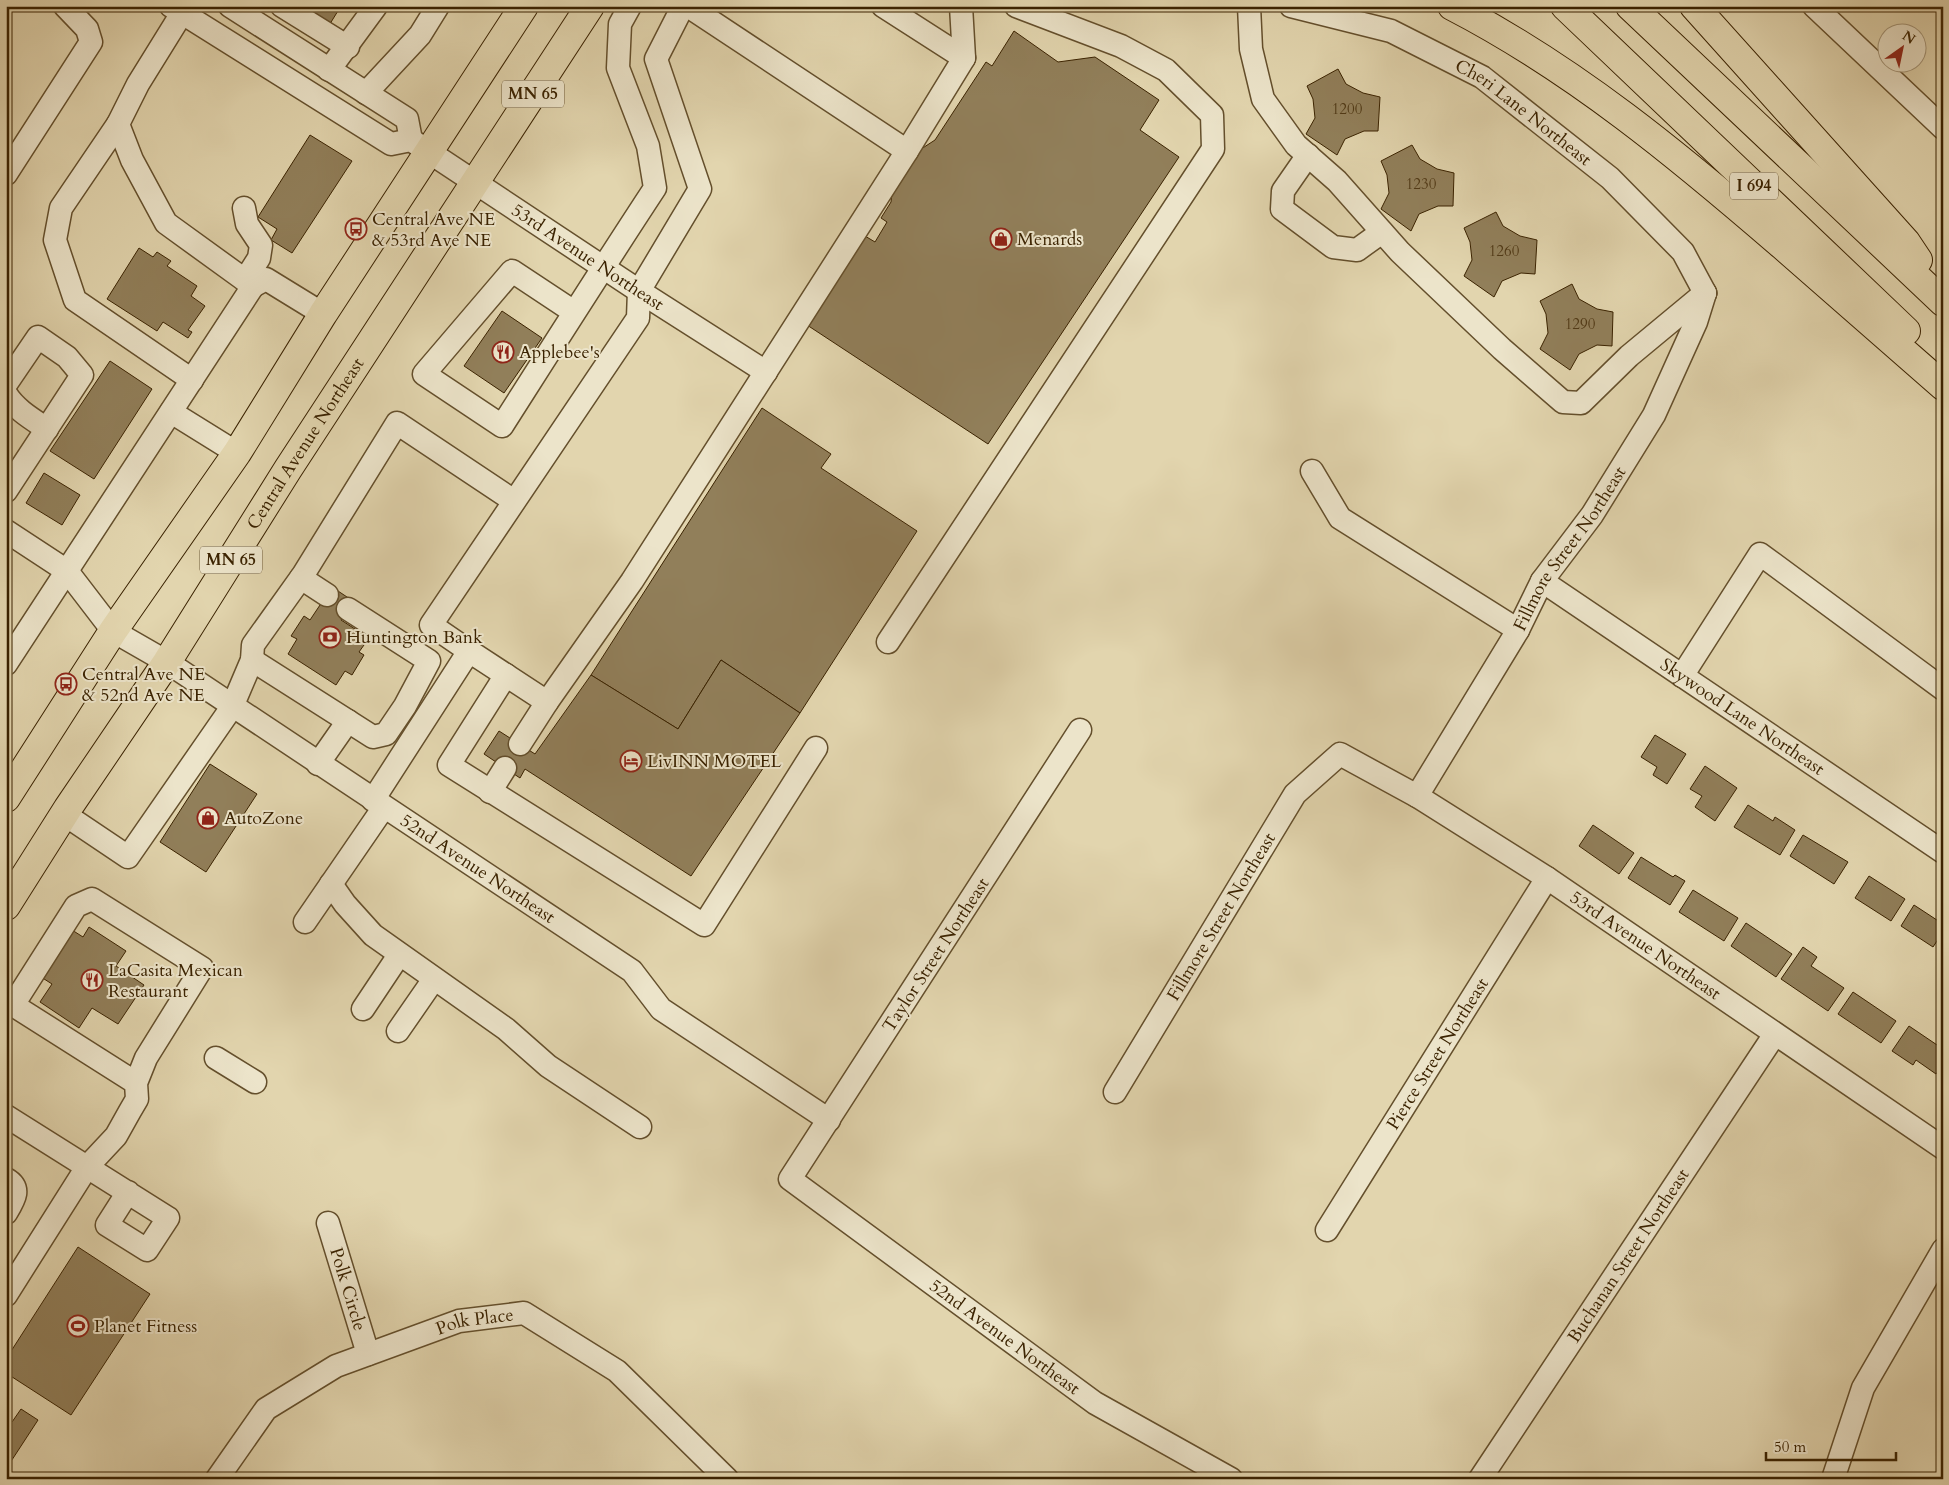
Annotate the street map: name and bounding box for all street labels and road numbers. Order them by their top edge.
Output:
street label: Cheri Lane Northeast [1451,53,1597,172]
road number: MN 65 [502,80,564,108]
road number: I 694 [1730,172,1778,200]
street label: 53rd Avenue Northeast [507,198,669,316]
street label: Central Avenue Northeast [241,352,370,534]
street label: Fillmore Street Northeast [1507,461,1632,635]
road number: MN 65 [200,546,262,574]
street label: Skywood Lane Northeast [1655,652,1830,781]
street label: 52nd Avenue Northeast [395,808,561,929]
street label: Fillmore Street Northeast [1161,828,1282,1005]
street label: Taylor Street Northeast [877,873,995,1037]
street label: 53rd Avenue Northeast [1565,885,1726,1006]
street label: Pierce Street Northeast [1380,973,1494,1134]
street label: Buchanan Street Northeast [1561,1163,1695,1348]
street label: Polk Circle [324,1244,373,1334]
street label: 52nd Avenue Northeast [924,1273,1086,1401]
street label: Polk Place [432,1302,515,1341]

